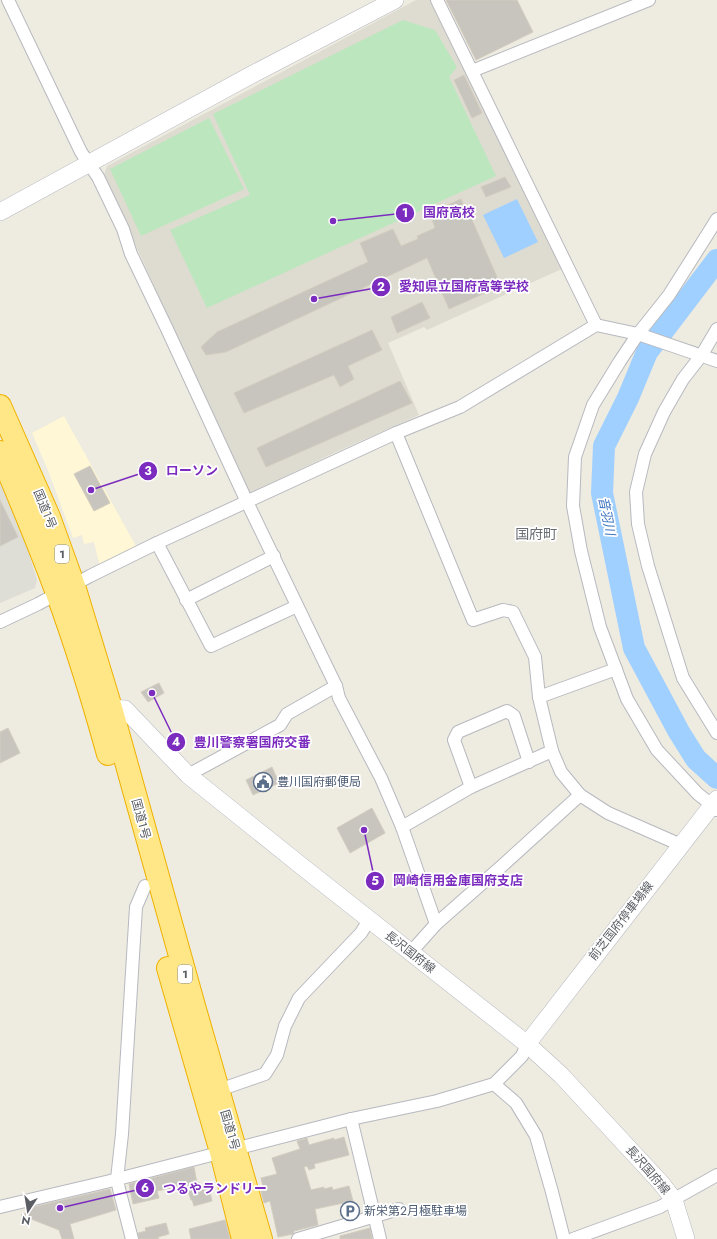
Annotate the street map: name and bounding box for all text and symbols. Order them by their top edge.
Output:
callout: 国府高校 [395,200,483,225]
text: 国府高校 [423,203,475,222]
text: 1 [402,204,408,222]
callout: 愛知県立国府高等学校 [371,274,537,299]
text: 愛知県立国府高等学校 [399,277,529,296]
text: 2 [377,278,385,296]
callout: ローソン [138,458,226,483]
text: ローソン [166,461,218,480]
text: 3 [144,462,152,480]
street label: 国道1号 [29,486,61,532]
water label: 音羽川 [594,495,620,539]
district label: 国府町 [515,524,557,544]
road number: 1 [55,545,69,563]
callout: 豊川警察署国府交番 [166,730,319,755]
text: 4 [172,733,180,751]
text: 豊川警察署国府交番 [193,733,311,752]
public building icon: 豊川国府郵便局 [252,771,274,793]
place label: 豊川国府郵便局 [277,773,361,791]
street label: 国道1号 [127,797,155,841]
callout: 岡崎信用金庫国府支店 [365,868,531,893]
text: 岡崎信用金庫国府支店 [393,871,523,890]
text: 5 [371,872,379,890]
street label: 前芝国府停車場線 [584,878,658,964]
street label: 長沢国府線 [381,926,439,978]
road number: 1 [178,965,192,983]
street label: 国道1号 [216,1108,244,1152]
street label: 長沢国府線 [622,1141,674,1199]
callout: つるやランドリー [135,1176,275,1201]
text: 6 [141,1179,149,1197]
text: つるやランドリー [163,1179,267,1198]
north arrow [8,1191,48,1231]
parking icon: 新栄第２月極駐車場 [339,1200,361,1222]
place label: 新栄第２月極駐車場 [364,1202,467,1220]
text: N [20,1212,32,1230]

